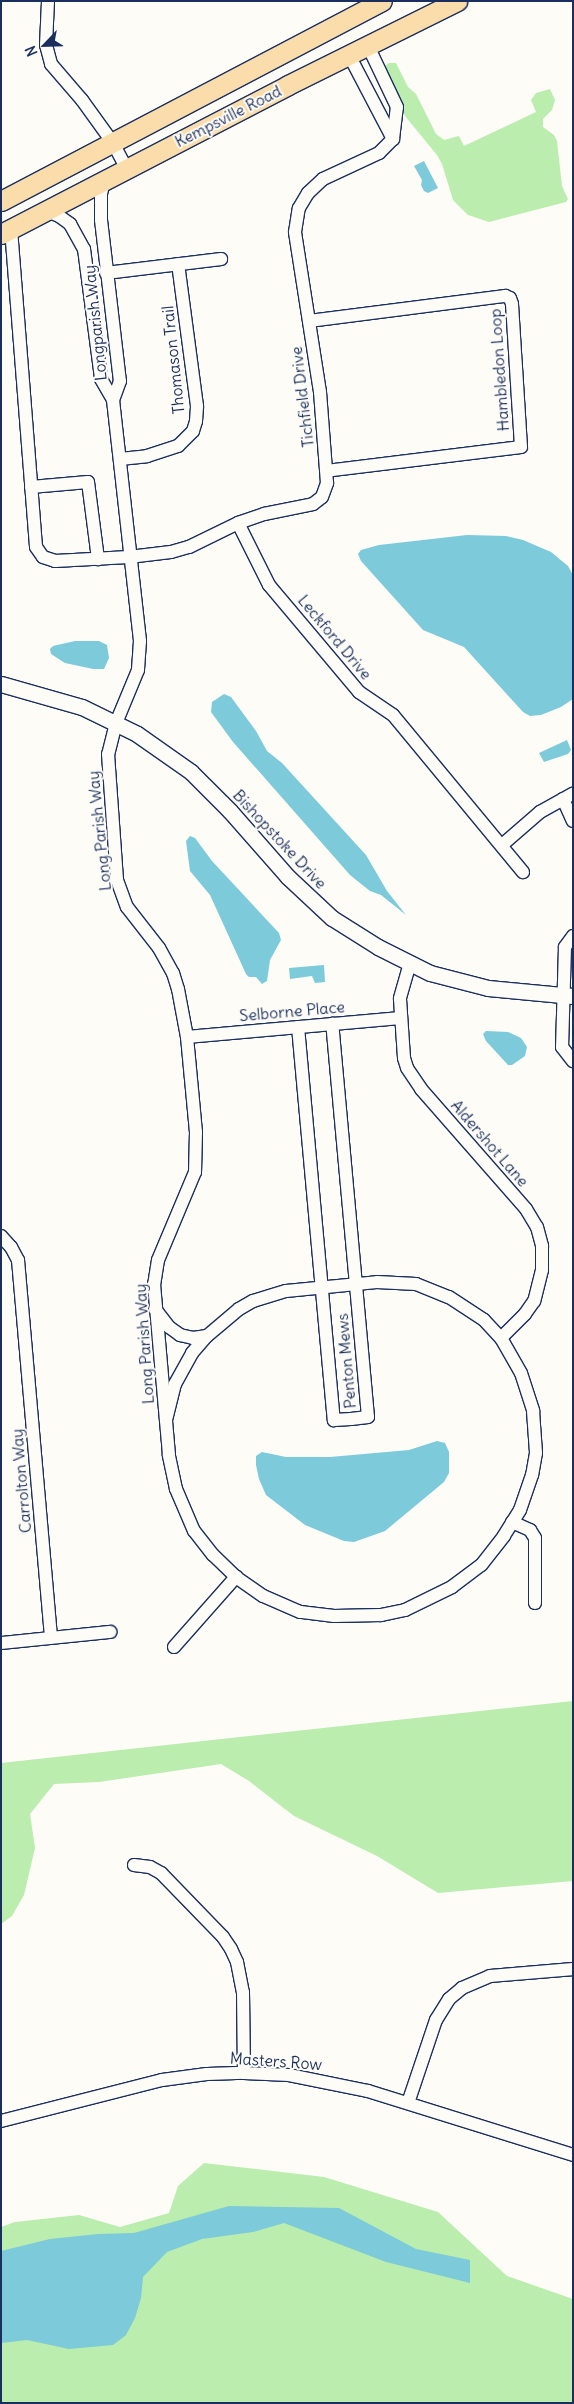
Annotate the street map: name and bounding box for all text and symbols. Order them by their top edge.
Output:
north arrow [20,20,70,70]
text: N [21,43,41,59]
street label: Kempsville Road [172,81,284,151]
street label: Longparish Way [79,264,111,382]
street label: Thomason Trail [158,305,188,415]
street label: Hambledon Loop [485,308,513,432]
street label: Tichfield Drive [286,346,318,448]
street label: Leckford Drive [294,591,376,683]
street label: Long Parish Way [83,770,115,892]
street label: Bishopstoke Drive [229,785,331,893]
street label: Selborne Place [238,997,346,1025]
street label: Aldershot Lane [447,1096,533,1190]
street label: Long Parish Way [130,1283,158,1405]
street label: Penton Mews [332,1313,360,1409]
street label: Carrolton Way [7,1428,35,1534]
street label: Masters Row [229,2048,323,2074]

